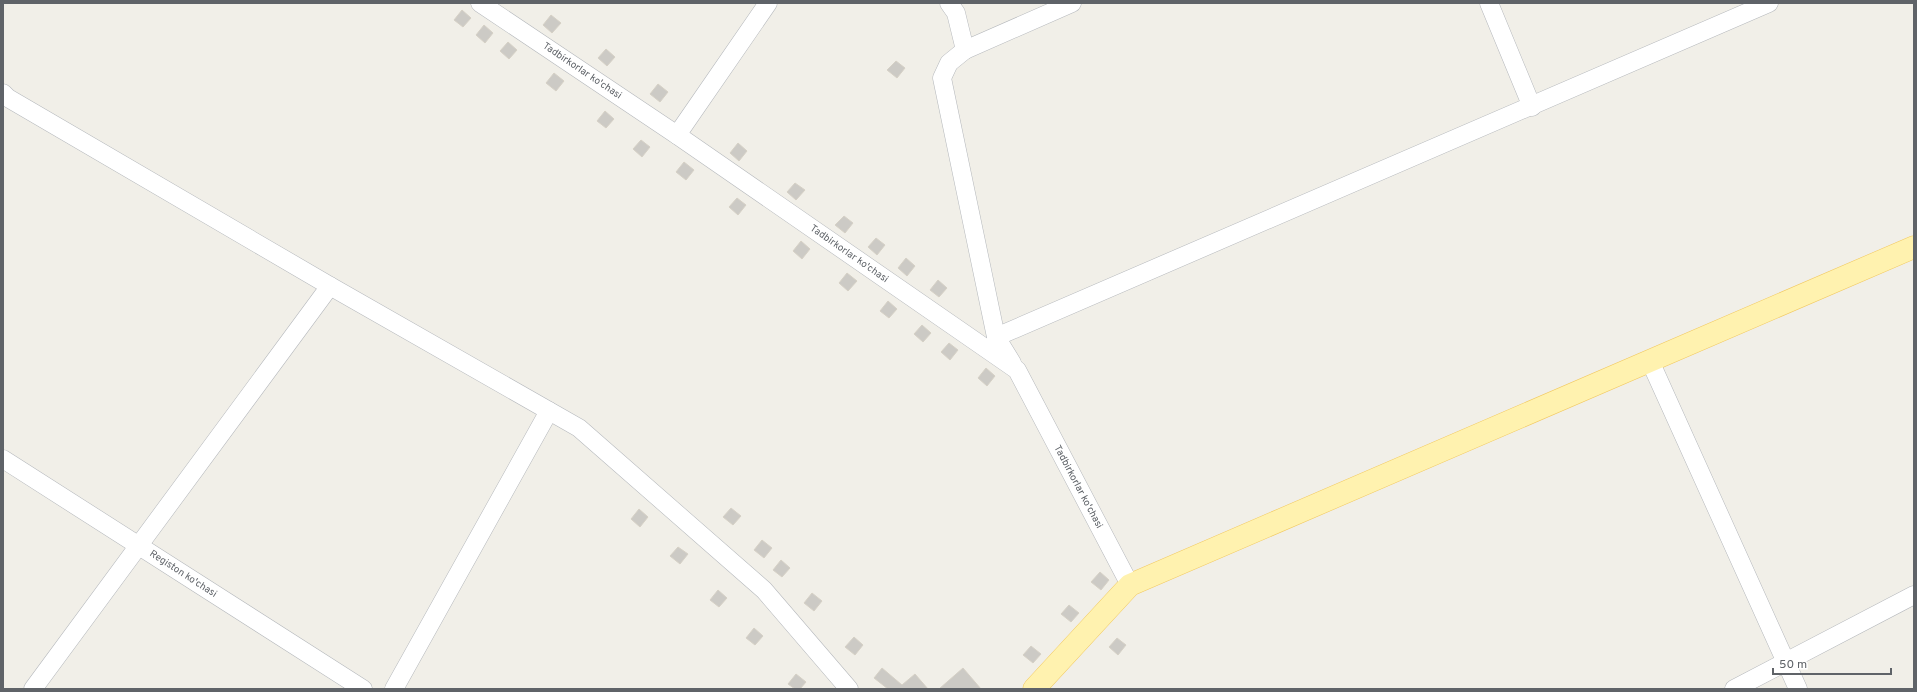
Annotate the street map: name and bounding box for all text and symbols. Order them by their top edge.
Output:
street label: Tadbirkorlar ko'chasi [540,40,624,102]
street label: Tadbirkorlar ko'chasi [807,222,891,286]
street label: Tadbirkorlar ko'chasi [1050,443,1106,531]
street label: Registon ko'chasi [147,547,219,601]
scale bar [1773,650,1891,676]
text: 50 m [1779,657,1807,673]

